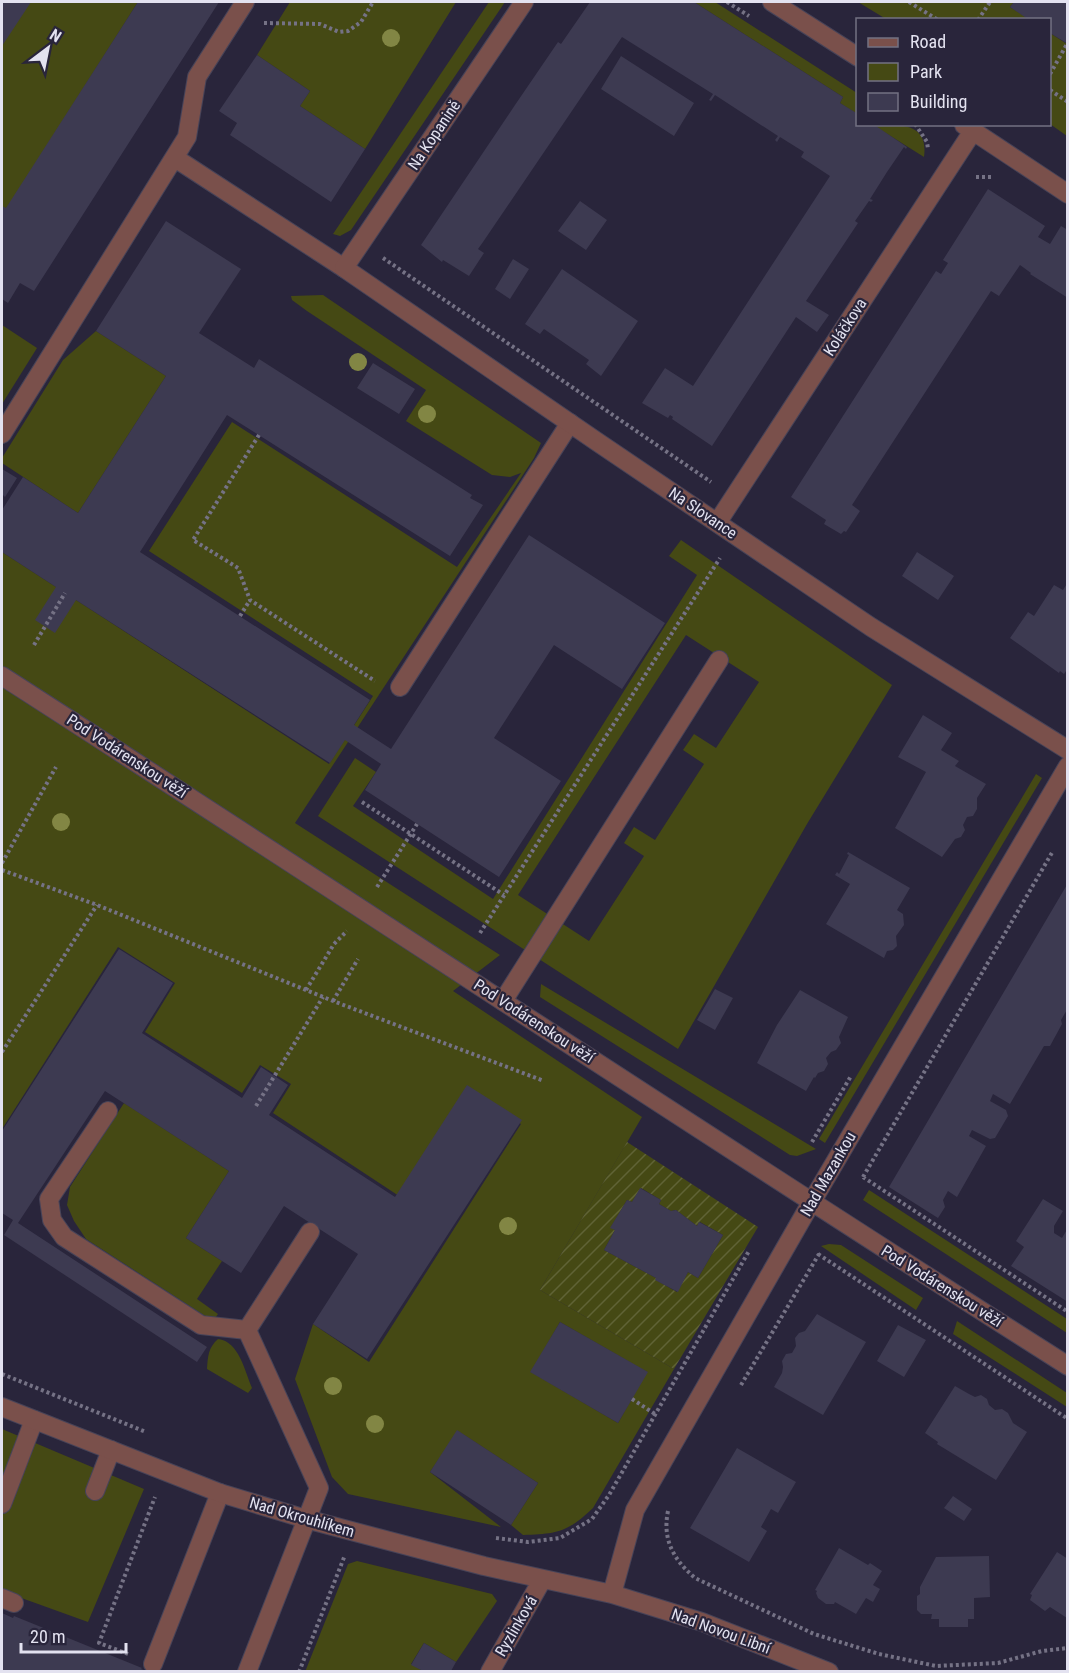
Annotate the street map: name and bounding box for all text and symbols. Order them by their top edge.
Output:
north arrow [18,18,78,78]
legend [856,18,1051,126]
text: N [46,25,65,46]
text: Road [910,31,946,52]
text: Park [910,61,942,82]
text: Building [910,91,967,112]
street label: Na Kopanině [404,97,464,173]
street label: Koláčkova [819,295,871,359]
street label: Na Slovance [665,483,741,543]
street label: Pod Vodárenskou věží [63,710,192,803]
street label: Pod Vodárenskou věží [470,975,599,1068]
street label: Nad Mazankou [796,1128,860,1220]
street label: Pod Vodárenskou věží [878,1241,1007,1332]
street label: Nad Okrouhlíkem [247,1493,357,1541]
street label: Ryzlinková [491,1592,541,1660]
street label: Nad Novou Libní [669,1604,774,1658]
scale bar [21,1616,126,1654]
text: 20 m [30,1626,65,1647]

